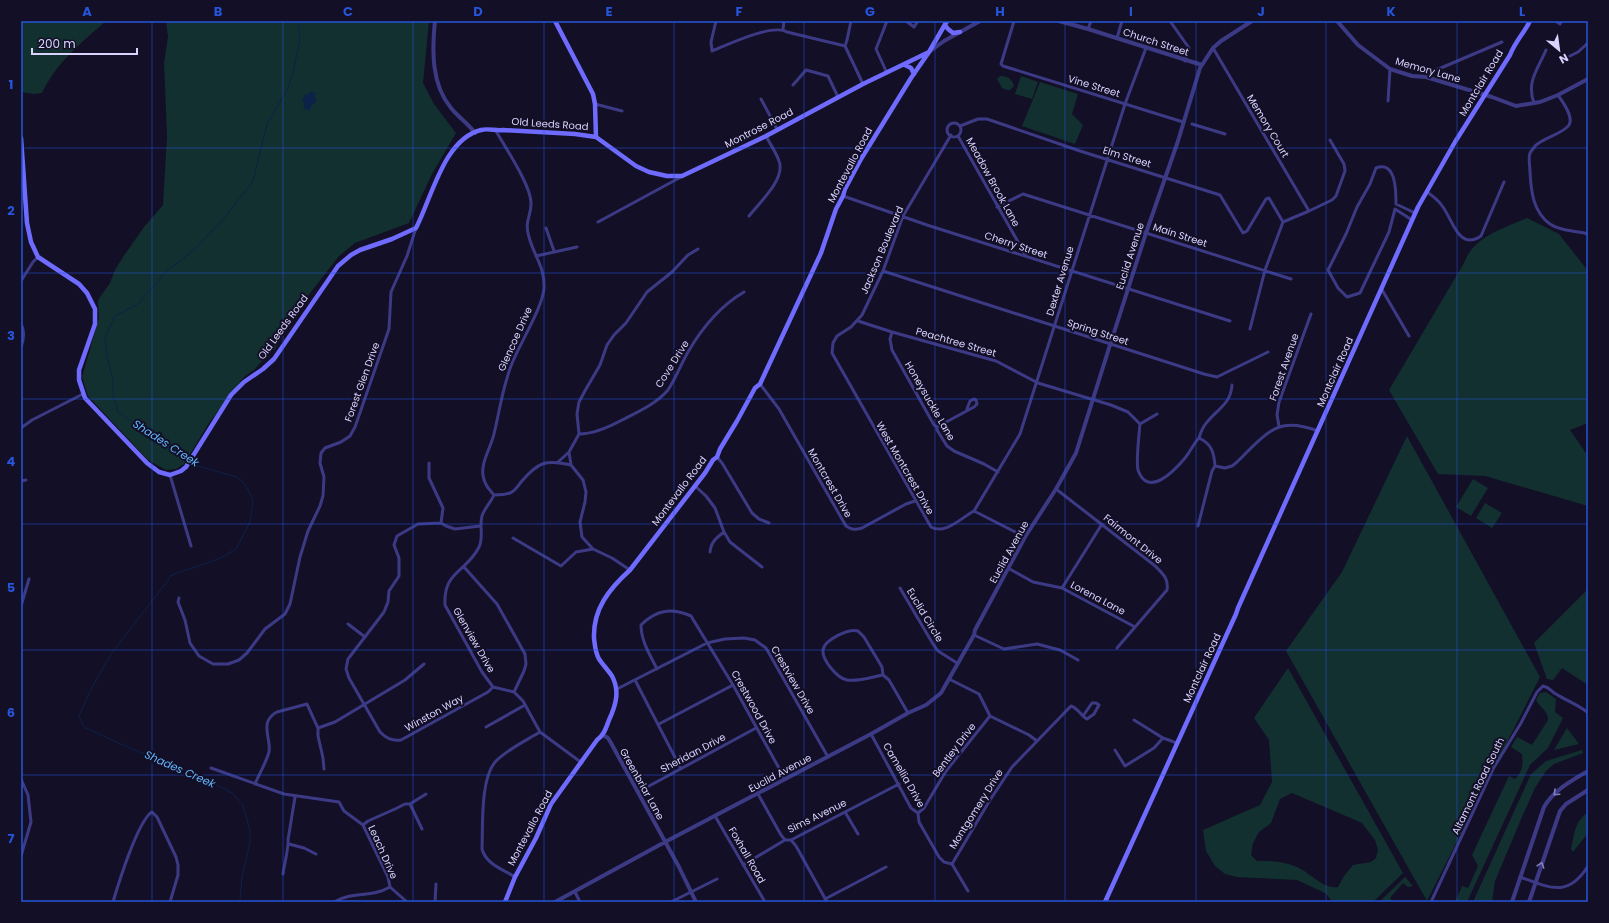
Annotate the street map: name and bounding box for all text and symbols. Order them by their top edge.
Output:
text: A [82,2,92,21]
text: B [214,2,223,21]
text: C [343,2,353,21]
text: D [473,2,483,21]
text: E [605,2,613,21]
text: F [735,2,743,21]
text: G [865,2,875,21]
text: H [995,2,1005,21]
text: I [1129,2,1133,21]
text: J [1257,2,1265,21]
text: K [1386,2,1396,21]
text: L [1519,2,1525,21]
street label: Church Street [1121,24,1191,60]
scale bar [32,30,137,56]
north arrow [1539,30,1579,70]
text: 200 m [38,35,76,52]
street label: Montclair Road [1455,47,1507,119]
text: N [1556,50,1571,68]
street label: Memory Lane [1394,54,1462,86]
street label: Vine Street [1066,71,1122,101]
text: 1 [9,75,13,94]
street label: Memory Court [1243,92,1293,161]
street label: Montrose Road [722,104,796,152]
street label: Old Leeds Road [511,114,589,134]
street label: Montevallo Road [824,125,876,205]
street label: Meadow Brook Lane [962,135,1024,229]
street label: Elm Street [1101,143,1153,172]
text: 2 [7,201,15,220]
street label: Jackson Boulevard [857,204,907,296]
street label: Main Street [1151,219,1209,251]
street label: Euclid Avenue [1112,221,1148,291]
street label: Cherry Street [983,228,1050,262]
street label: Dexter Avenue [1042,244,1078,318]
street label: Old Leeds Road [254,291,312,363]
street label: Glencoe Drive [494,304,536,374]
street label: Spring Street [1065,315,1131,349]
street label: Peachtree Street [914,323,998,361]
text: 3 [7,326,15,345]
street label: Forest Avenue [1265,331,1303,403]
street label: Montclair Road [1313,335,1357,409]
street label: Cove Drive [651,337,693,391]
street label: Forest Glen Drive [341,340,383,424]
street label: Honeysuckle Lane [901,359,959,443]
water label: Shades Creek [130,416,203,471]
street label: West Montcrest Drive [872,419,938,517]
street label: Montcrest Drive [804,446,856,520]
text: 4 [7,452,16,471]
street label: Montevallo Road [648,453,710,529]
street label: Fairmont Drive [1100,510,1166,568]
street label: Euclid Avenue [986,518,1032,586]
street label: Lorena Lane [1068,577,1128,619]
text: 5 [7,578,15,597]
street label: Euclid Circle [903,585,947,645]
street label: Glenview Drive [449,605,499,675]
street label: Montclair Road [1179,631,1225,705]
street label: Crestview Drive [767,643,819,717]
street label: Crestwood Drive [728,667,780,747]
street label: Winston Way [402,690,466,735]
text: 6 [7,703,15,722]
street label: Bentley Drive [929,720,979,780]
street label: Sheridan Drive [658,729,728,777]
street label: Altamont Road South [1448,735,1508,837]
street label: Camellia Drive [879,740,929,810]
street label: Greenbriar Lane [616,745,668,823]
water label: Shades Creek [142,746,219,792]
street label: Euclid Avenue [746,750,814,796]
street label: Montgomery Drive [945,766,1007,852]
street label: Montevallo Road [504,788,556,868]
one-way arrow [1553,788,1561,795]
street label: Sims Avenue [785,795,849,837]
street label: Leach Drive [364,823,402,881]
street label: Foxhall Road [725,824,769,886]
text: 7 [8,829,15,848]
one-way arrow [1536,862,1545,869]

